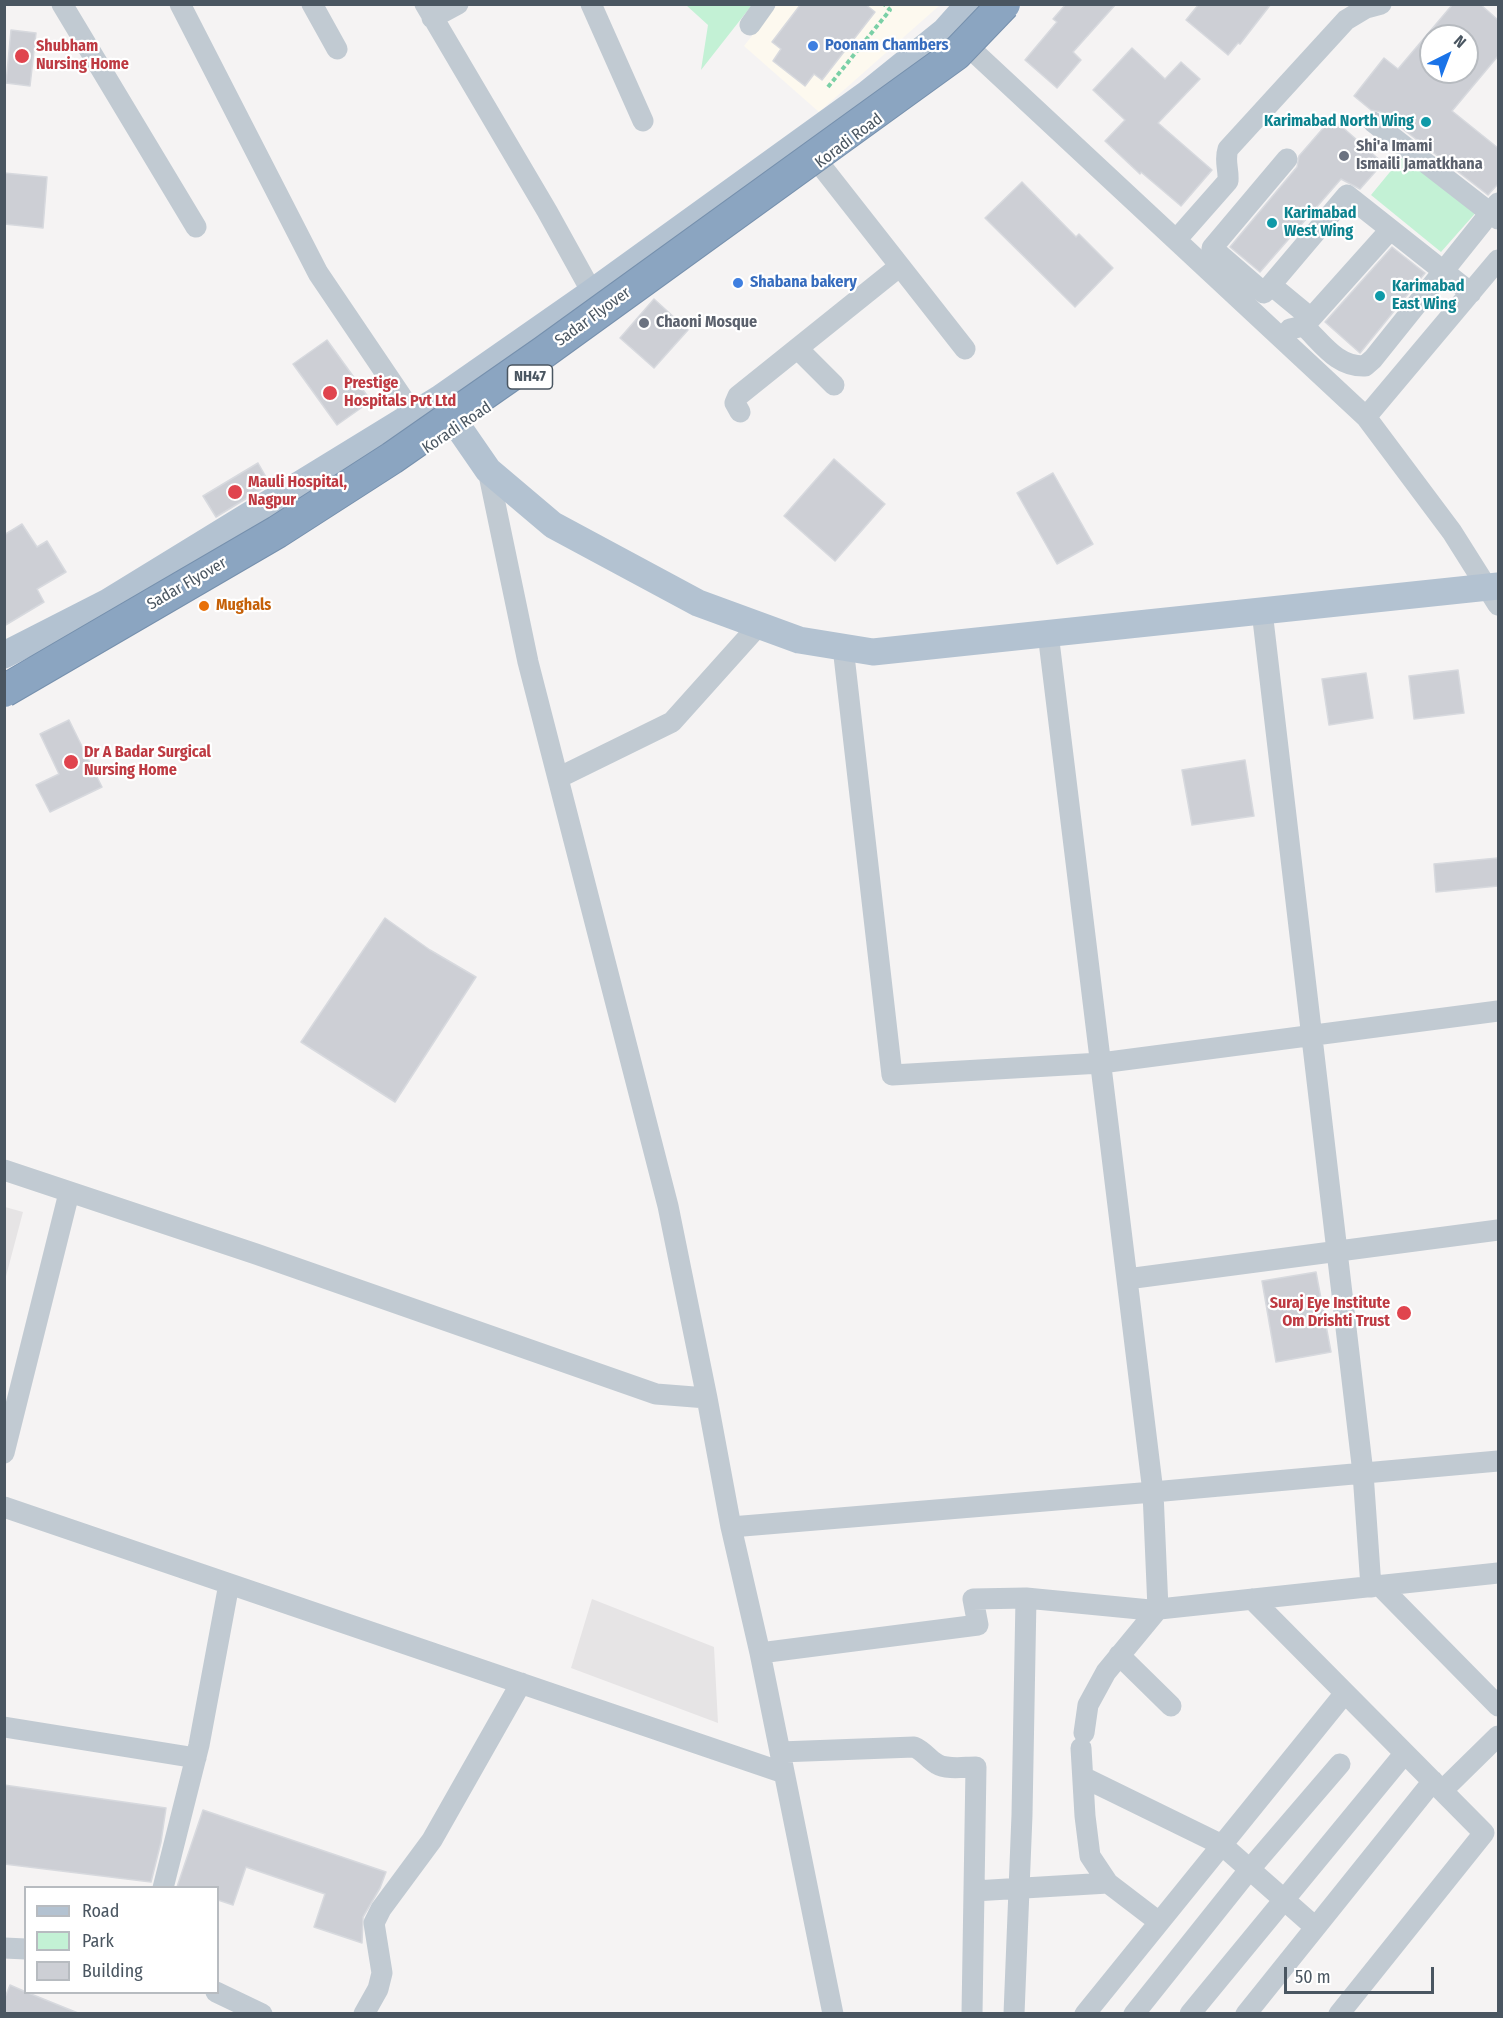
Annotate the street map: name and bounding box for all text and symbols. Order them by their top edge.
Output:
north arrow [1419,24,1479,84]
text: N [1450,31,1470,52]
place label: Poonam Chambers [825,36,948,56]
place label: Shubham Nursing Home [36,37,129,75]
marker: Poonam Chambers [806,39,820,53]
marker: Shubham Nursing Home [13,47,31,65]
street label: Koradi Road [812,110,886,172]
place label: Karimabad North Wing [1264,112,1414,132]
marker: Karimabad North Wing [1419,115,1433,129]
place label: Shi'a Imami Ismaili Jamatkhana [1356,137,1483,175]
marker: Shi'a Imami Ismaili Jamatkhana [1337,149,1351,163]
place label: Karimabad West Wing [1284,204,1356,242]
marker: Karimabad West Wing [1265,216,1279,230]
place label: Shabana bakery [750,273,857,293]
marker: Shabana bakery [731,276,745,290]
place label: Karimabad East Wing [1392,277,1464,315]
street label: Sadar Flyover [552,283,634,351]
marker: Karimabad East Wing [1373,289,1387,303]
place label: Chaoni Mosque [656,313,757,333]
marker: Chaoni Mosque [637,316,651,330]
road number: NH47 [508,365,552,389]
place label: Prestige Hospitals Pvt Ltd [344,374,456,412]
marker: Prestige Hospitals Pvt Ltd [321,384,339,402]
street label: Koradi Road [419,398,495,458]
place label: Mauli Hospital, Nagpur [248,473,347,511]
marker: Mauli Hospital, Nagpur [226,483,244,501]
street label: Sadar Flyover [144,554,230,614]
place label: Mughals [216,596,271,616]
marker: Mughals [197,599,211,613]
place label: Dr A Badar Surgical Nursing Home [84,743,211,781]
marker: Dr A Badar Surgical Nursing Home [62,753,80,771]
place label: Suraj Eye Institute Om Drishti Trust [1270,1294,1390,1332]
marker: Suraj Eye Institute Om Drishti Trust [1395,1304,1413,1322]
legend [24,1886,219,1994]
text: Road [82,1900,119,1922]
text: Park [82,1930,114,1952]
scale bar [1287,1955,1437,1993]
text: Building [82,1960,143,1982]
text: 50 m [1295,1966,1331,1988]

